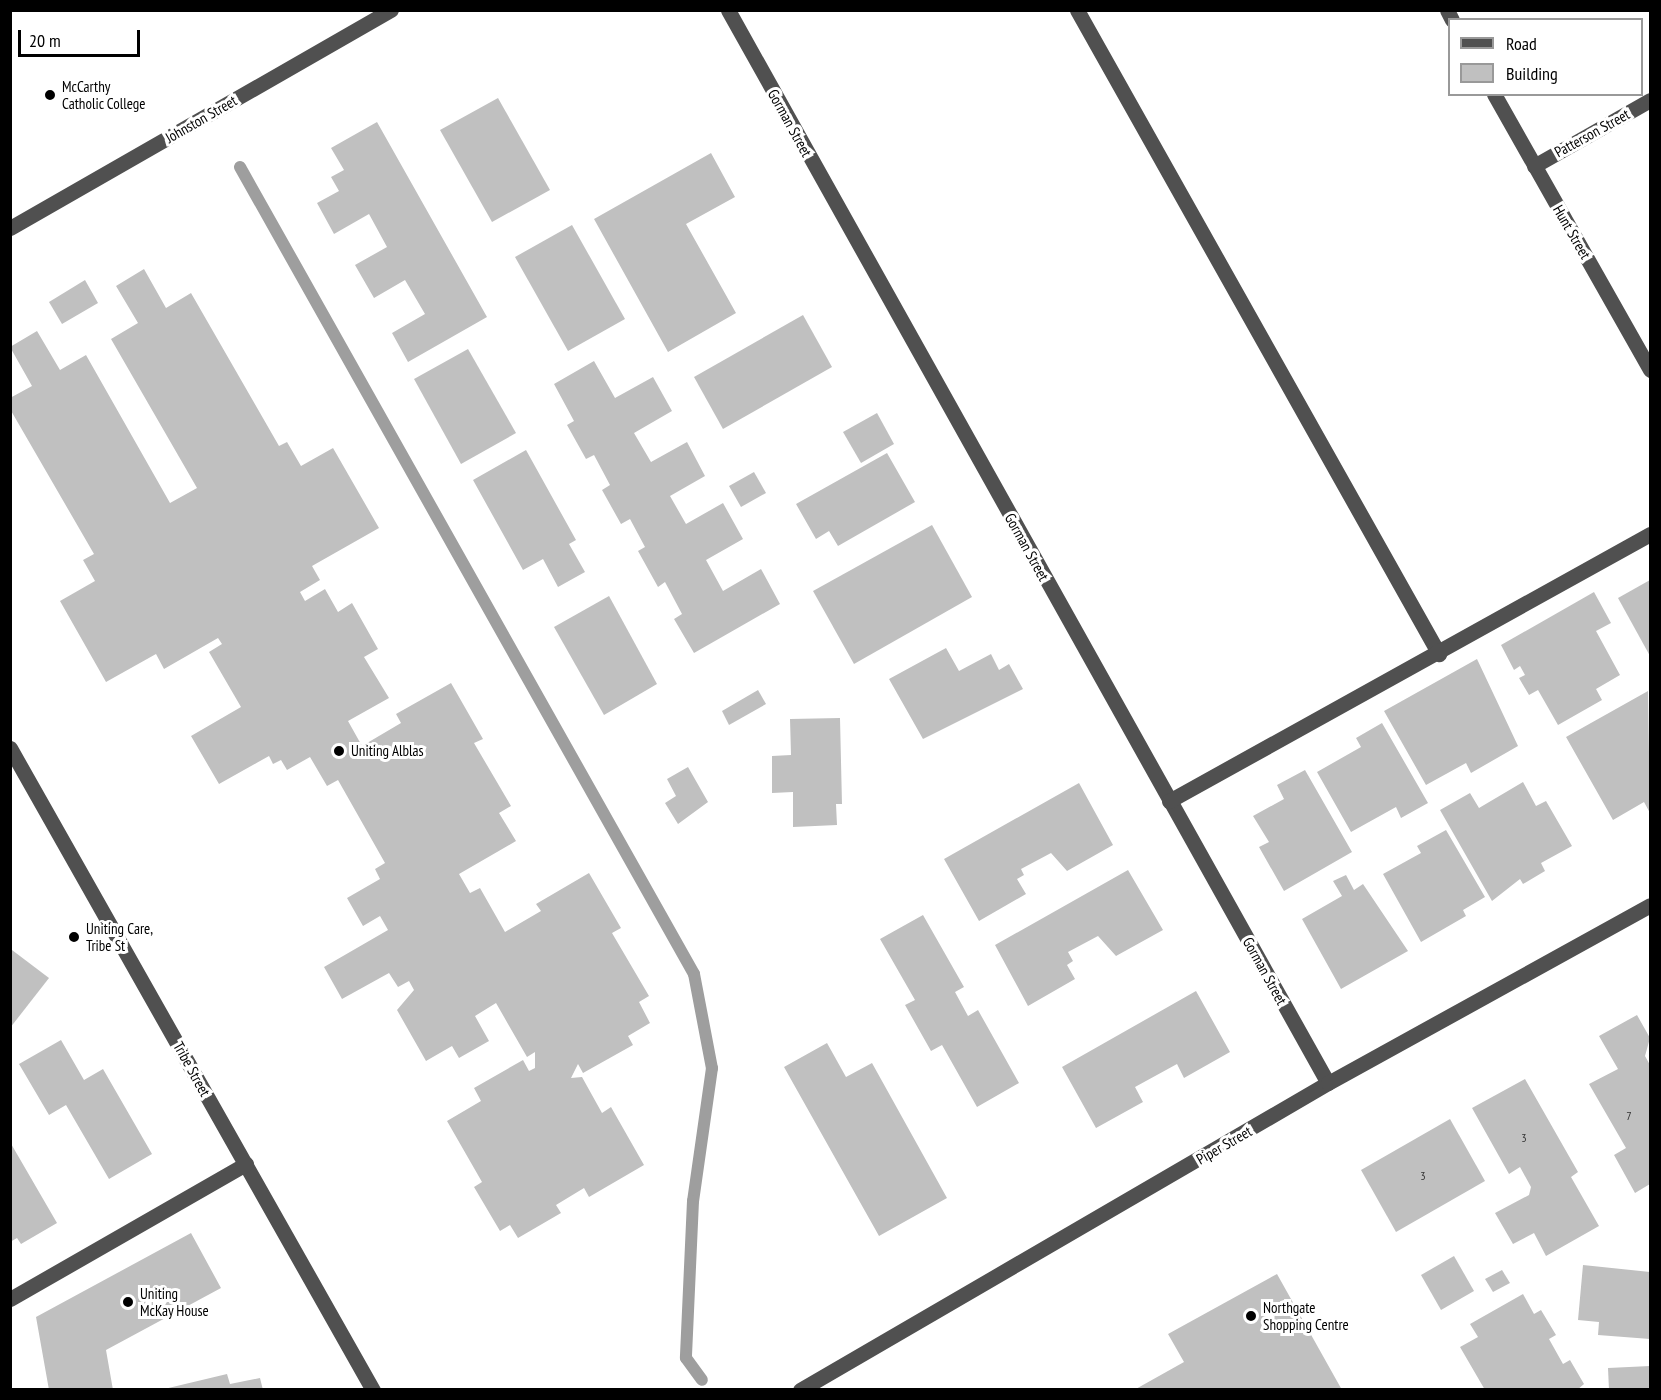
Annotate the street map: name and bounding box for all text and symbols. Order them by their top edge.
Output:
scale bar [21,18,142,56]
legend [1448,18,1643,96]
text: 20 m [29,29,61,52]
text: Road [1506,32,1537,55]
text: Building [1506,62,1558,85]
place label: McCarthy Catholic College [62,77,146,112]
street label: Gorman Street [764,86,816,160]
marker: McCarthy Catholic College [43,88,57,102]
street label: Johnston Street [162,91,240,147]
street label: Patterson Street [1551,105,1633,161]
street label: Hunt Street [1549,202,1595,262]
street label: Gorman Street [1001,510,1053,584]
place label: Uniting Alblas [351,742,424,760]
marker: Uniting Alblas [332,744,346,758]
place label: Uniting Care, Tribe St [86,919,153,954]
marker: Uniting Care, Tribe St [67,930,81,944]
street label: Gorman Street [1239,934,1291,1008]
street label: Tribe Street [170,1039,214,1099]
house number: 7 [1626,1109,1632,1123]
street label: Piper Street [1193,1122,1255,1168]
house number: 3 [1521,1131,1527,1145]
house number: 3 [1420,1169,1426,1183]
place label: Uniting McKay House [140,1284,209,1319]
marker: Uniting McKay House [121,1295,135,1309]
place label: Northgate Shopping Centre [1263,1298,1349,1333]
marker: Northgate Shopping Centre [1244,1309,1258,1323]

